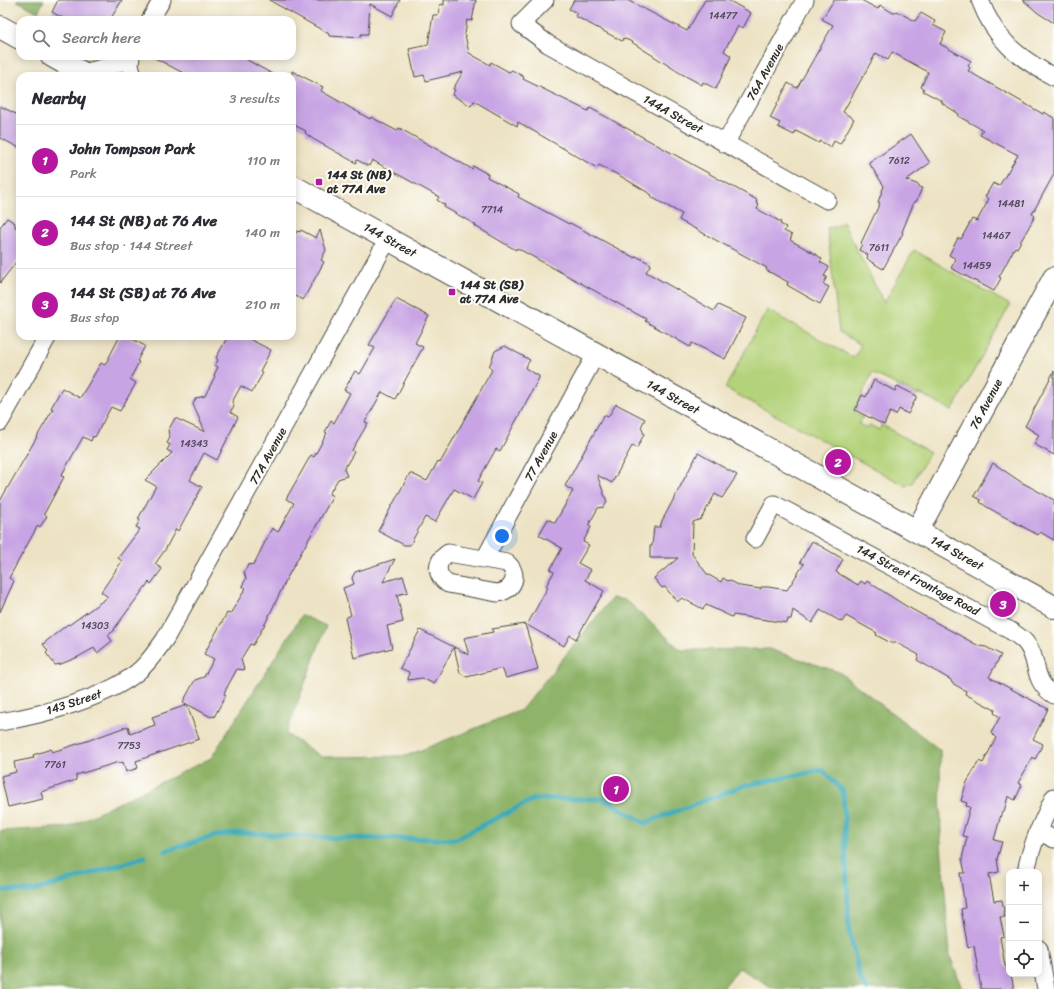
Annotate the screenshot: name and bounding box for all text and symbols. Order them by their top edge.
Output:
house number: 14477 [709,7,738,25]
search box [16,16,296,60]
text: Search here [62,25,141,51]
icon: search [30,27,52,49]
street label: 76A Avenue [740,39,790,105]
text: Nearby [32,83,86,113]
text: 3 results [229,87,280,110]
street label: 144A Street [639,88,708,140]
text: John Tompson Park [70,136,195,162]
text: 1 [42,149,48,172]
text: 110 m [247,149,280,172]
house number: 7612 [888,152,910,170]
text: Park [70,162,97,185]
place label: 144 St (NB) at 77A Ave [326,164,392,200]
marker: 144 St (NB) at 77A Ave [314,177,324,187]
house number: 14481 [997,195,1025,213]
house number: 7714 [481,201,503,219]
text: 144 St (NB) at 76 Ave [70,208,217,234]
street label: 144 Street [359,216,422,264]
text: 2 [41,221,49,244]
text: 140 m [245,221,280,244]
house number: 14467 [982,227,1011,245]
text: Bus stop · 144 Street [70,234,192,257]
house number: 7611 [869,239,889,257]
house number: 14459 [962,257,992,275]
place label: 144 St (SB) at 77A Ave [459,274,524,310]
text: 144 St (SB) at 76 Ave [70,280,216,306]
marker: 144 St (SB) at 77A Ave [447,287,457,297]
text: 3 [41,293,49,316]
text: 210 m [245,293,280,316]
text: Bus stop [70,306,119,329]
street label: 144 Street [642,373,705,421]
street label: 76 Avenue [963,374,1009,433]
street label: 77A Avenue [243,423,293,489]
street label: 77 Avenue [518,426,564,485]
house number: 14343 [180,435,208,453]
pin: 2 [825,447,851,477]
your location [492,526,512,546]
street label: 144 Street [926,529,989,577]
street label: 144 Street Frontage Road [852,538,984,622]
pin: 3 [990,589,1016,619]
house number: 14303 [81,617,109,635]
street label: 143 Street [43,682,106,721]
house number: 7753 [117,737,141,755]
house number: 7761 [44,756,66,774]
pin: 1 [603,774,629,804]
map controls [1006,869,1042,977]
button: + [1006,869,1042,905]
button: − [1006,905,1042,941]
button: locate [1006,941,1042,977]

